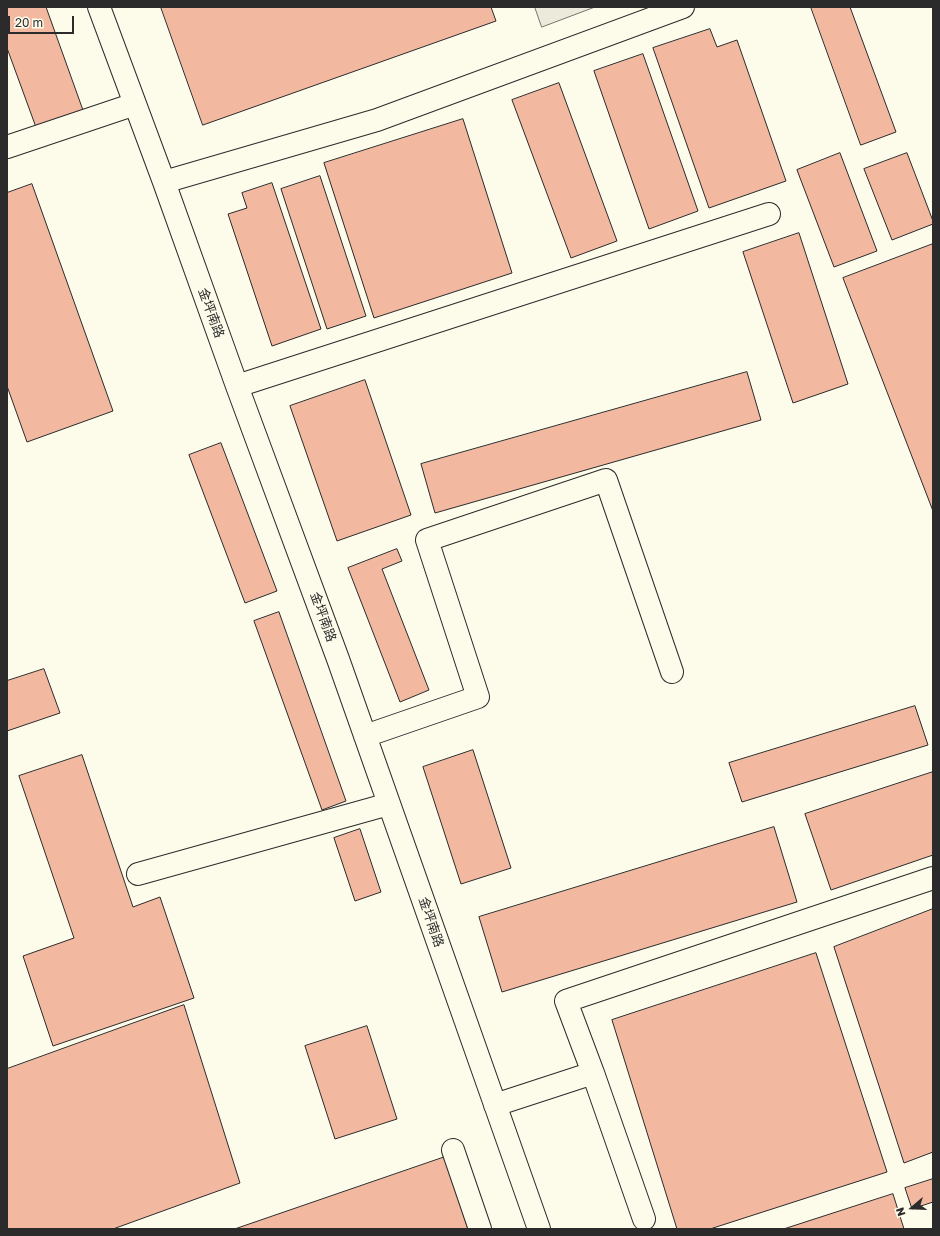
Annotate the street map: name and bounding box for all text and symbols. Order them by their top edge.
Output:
scale bar [10,8,76,34]
text: 20 m [15,15,43,30]
street label: 金坪南路 [195,286,227,340]
street label: 金坪南路 [307,590,339,644]
street label: 金坪南路 [415,895,447,949]
north arrow [892,1188,932,1228]
text: N [893,1206,908,1218]

